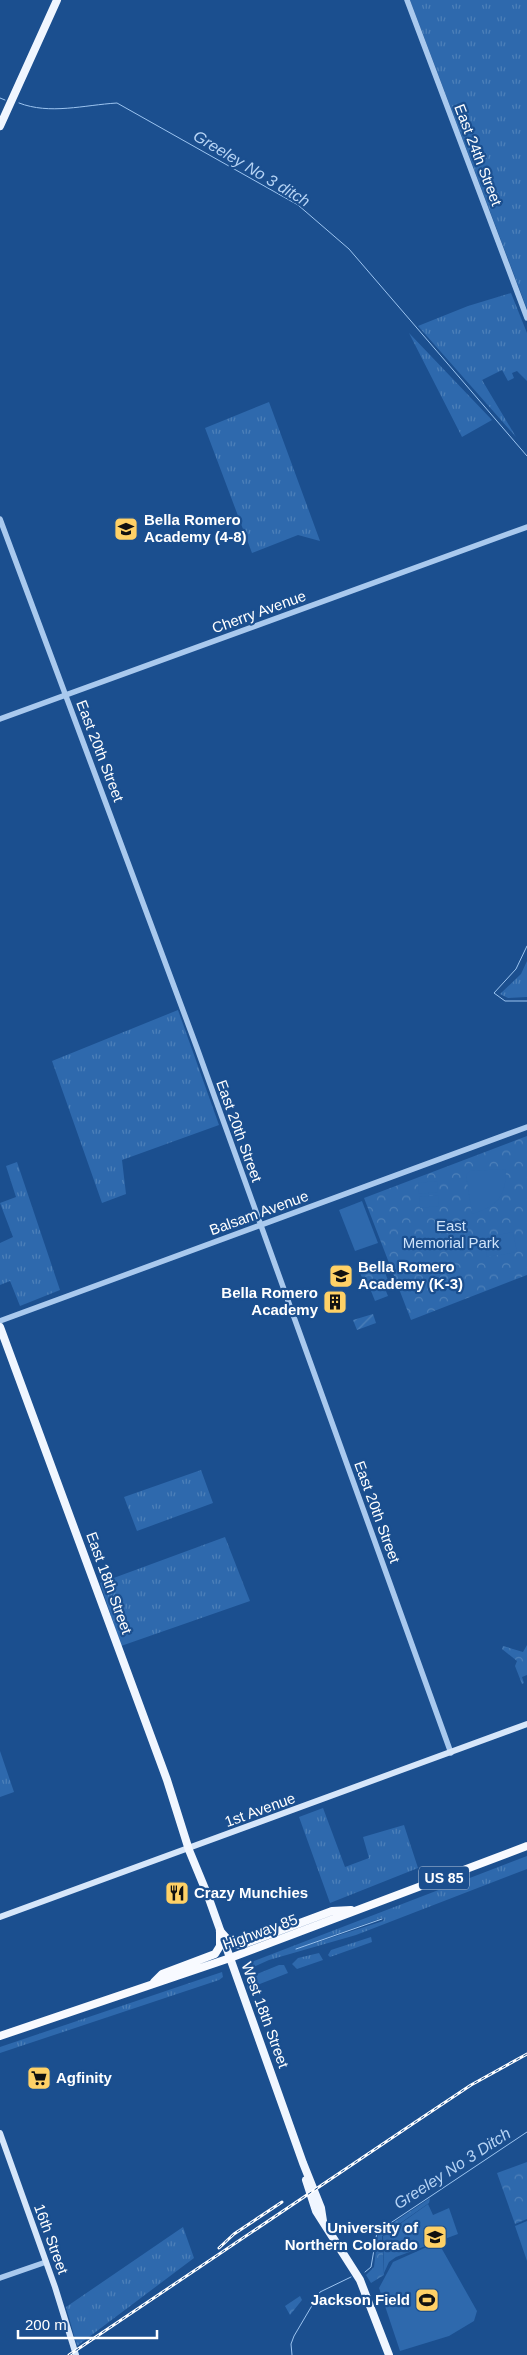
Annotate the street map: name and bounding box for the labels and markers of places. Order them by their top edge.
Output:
place label: Bella Romero Academy (4-8) [144,511,247,545]
school or university icon: Bella Romero Academy (4-8) [113,516,139,542]
place label: Bella Romero Academy (K-3) [358,1258,463,1292]
school or university icon: Bella Romero Academy (K-3) [328,1263,354,1289]
place label: Bella Romero Academy [221,1284,319,1318]
building icon: Bella Romero Academy [322,1289,348,1315]
restaurant icon: Crazy Munchies [164,1880,190,1906]
place label: Crazy Munchies [194,1884,308,1901]
supermarket icon: Agfinity [26,2065,52,2091]
place label: Agfinity [56,2069,112,2086]
place label: University of Northern Colorado [285,2219,419,2253]
school or university icon: University of Northern Colorado [422,2224,448,2250]
sports icon: Jackson Field [414,2287,440,2313]
place label: Jackson Field [311,2291,410,2308]

